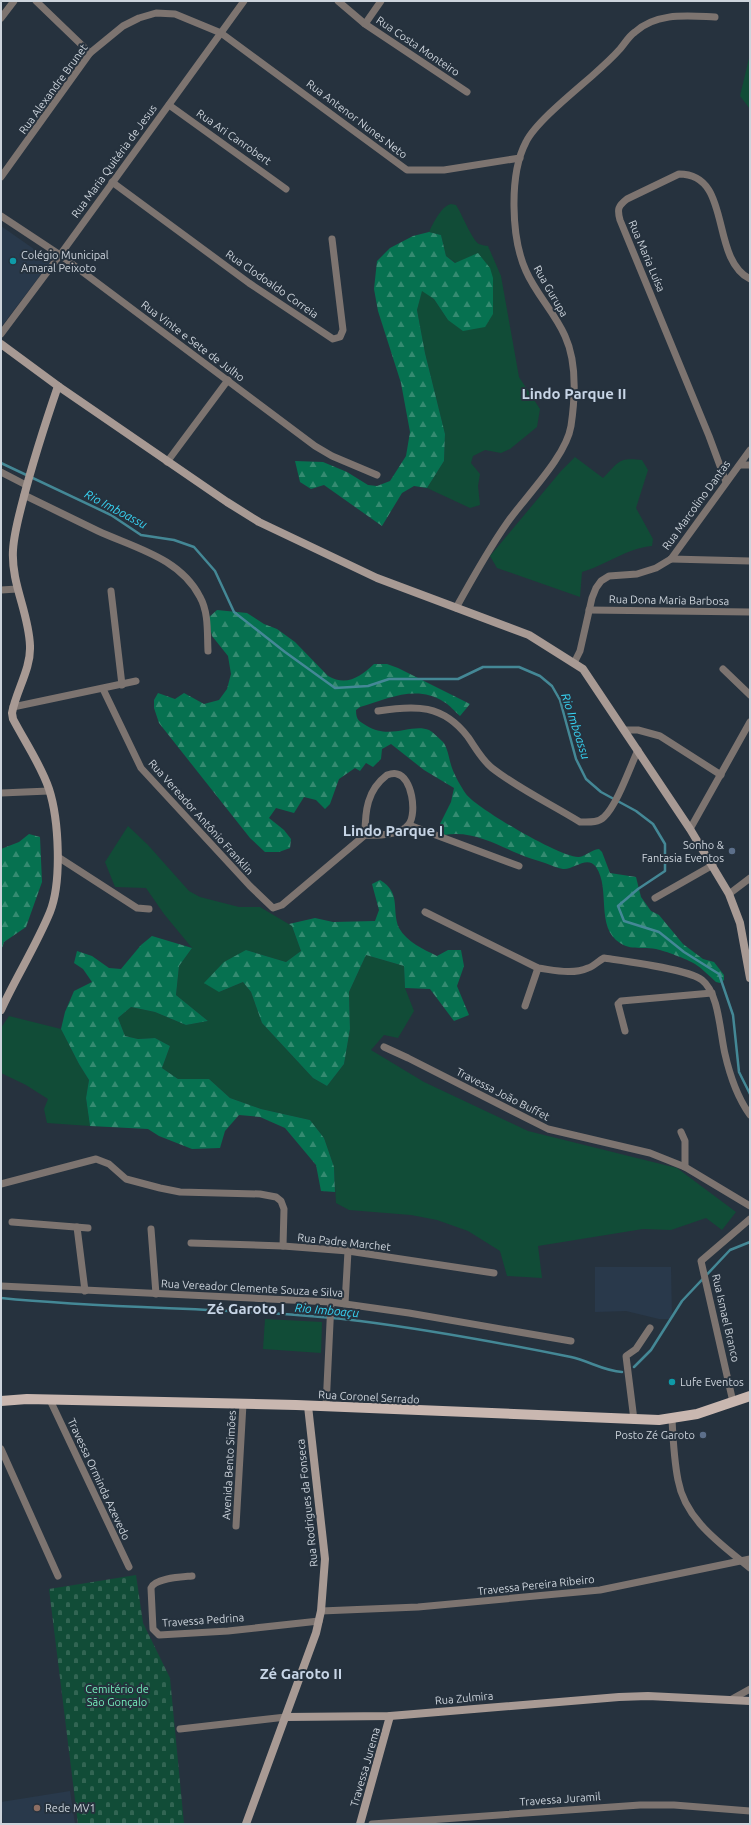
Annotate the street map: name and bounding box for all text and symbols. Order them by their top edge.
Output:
street label: Rua Costa Monteiro [374,14,462,78]
street label: Rua Alexandre Brunet [16,41,90,136]
street label: Rua Antenor Nunes Neto [304,77,410,161]
street label: Rua Maria Quitéria de Jesus [69,102,159,220]
street label: Rua Ari Canrobert [194,107,274,168]
street label: Rua Maria Luísa [627,218,667,294]
street label: Rua Clodoaldo Correia [223,248,321,320]
place label: Colégio Municipal Amaral Peixoto [21,249,109,274]
marker: Colégio Municipal Amaral Peixoto [8,256,18,266]
street label: Rua Gurupa [531,263,571,319]
street label: Rua Vinte e Sete de Julho [139,298,247,384]
district label: Lindo Parque II [521,385,627,402]
street label: Rua Marcolino Dantas [660,458,733,552]
water label: Rio Imboassu [83,487,150,531]
street label: Rua Dona Maria Barbosa [609,593,729,607]
water label: Rio Imboassu [559,691,593,761]
street label: Rua Vereador Antônio Franklin [146,757,256,877]
district label: Lindo Parque I [343,822,443,839]
place label: Sonho & Fantasia Eventos [642,839,725,864]
marker: Sonho & Fantasia Eventos [727,846,737,856]
street label: Travessa João Buffet [454,1065,552,1123]
street label: Rua Padre Marchet [297,1231,392,1253]
street label: Rua Ismael Branco [710,1273,742,1363]
street label: Rua Vereador Clemente Souza e Silva [161,1277,343,1299]
district label: Zé Garoto I [207,1300,285,1317]
water label: Rio Imboaçu [294,1301,360,1319]
place label: Lufe Eventos [680,1376,744,1388]
marker: Lufe Eventos [667,1377,677,1387]
street label: Rua Coronel Serrado [318,1388,420,1406]
street label: Avenida Bento Simões [220,1410,238,1520]
street label: Travessa Orminda Azevedo [65,1416,133,1542]
place label: Posto Zé Garoto [615,1429,695,1441]
marker: Posto Zé Garoto [698,1430,708,1440]
street label: Rua Rodrigues da Fonseca [294,1438,320,1568]
street label: Travessa Pereira Ribeiro [477,1573,595,1597]
street label: Travessa Pedrina [162,1611,244,1629]
district label: Zé Garoto II [260,1665,342,1682]
park label: Cemitério de São Gonçalo [85,1683,149,1708]
street label: Rua Zulmira [434,1689,494,1707]
street label: Travessa Jurema [348,1726,382,1808]
street label: Travessa Juramil [519,1790,601,1808]
place label: Rede MV1 [45,1802,96,1814]
marker: Rede MV1 [32,1803,42,1813]

